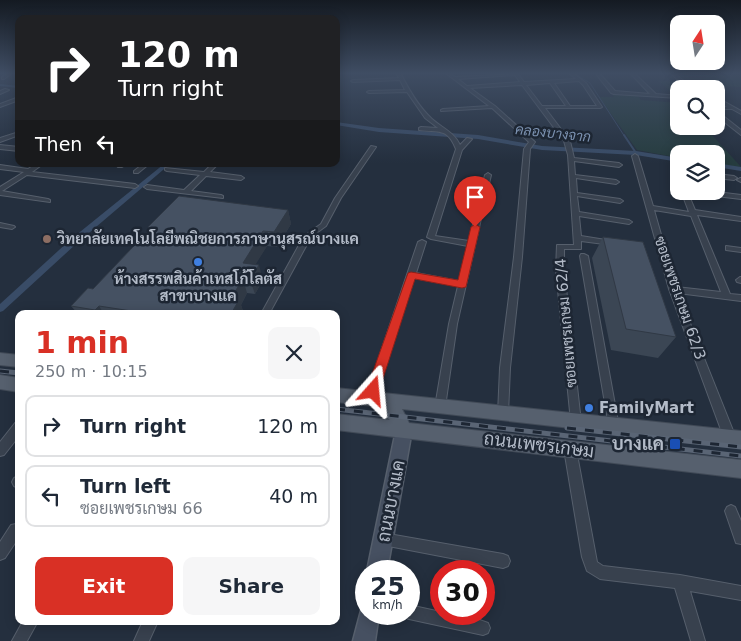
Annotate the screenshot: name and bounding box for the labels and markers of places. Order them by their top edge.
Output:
pin [454,176,496,227]
place label: วิทยาลัยเทคโนโลยีพณิชยการภาษานุสรณ์บางแค [56,228,359,250]
marker: วิทยาลัยเทคโนโลยีพณิชยการภาษานุสรณ์บางแค [41,233,53,245]
marker: ห้างสรรพสินค้าเทสโก้โลตัส สาขาบางแค [192,256,204,268]
place label: ห้างสรรพสินค้าเทสโก้โลตัส สาขาบางแค [114,268,282,305]
place label: FamilyMart [599,399,694,417]
marker: FamilyMart [583,402,595,414]
place label: บางแค [612,433,664,454]
marker: บางแค [668,437,682,451]

